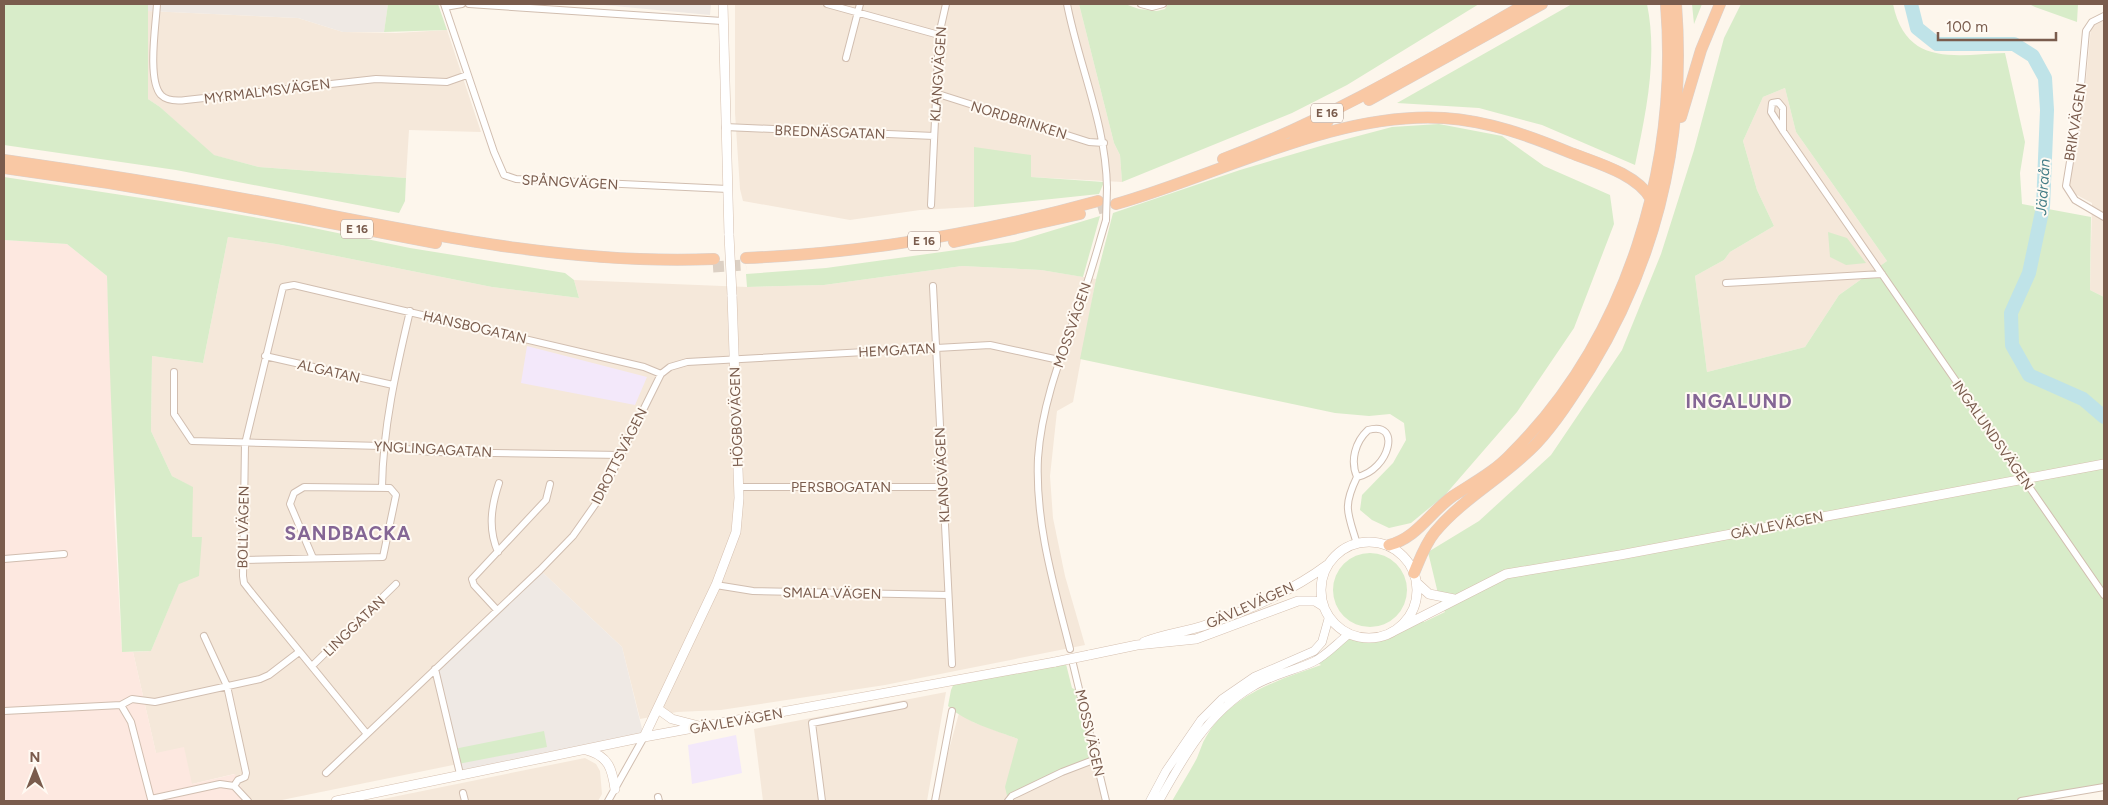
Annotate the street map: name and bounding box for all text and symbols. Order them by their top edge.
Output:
scale bar [1938,10,2056,42]
text: 100 m [1946,18,1988,36]
street label: KLANGVÄGEN [927,26,950,122]
street label: MYRMALMSVÄGEN [203,75,331,108]
street label: BRIKVÄGEN [2061,82,2090,162]
street label: NORDBRINKEN [969,98,1069,143]
road number: E 16 [1311,104,1343,122]
street label: BREDNÄSGATAN [774,122,886,143]
water label: Jädraån [2032,158,2054,217]
street label: SPÅNGVÄGEN [521,171,619,194]
road number: E 16 [341,220,373,238]
road number: E 16 [908,232,940,250]
street label: MOSSVÄGEN [1050,280,1095,370]
street label: HANSBOGATAN [421,307,528,348]
street label: HEMGATAN [858,340,936,361]
street label: ALGATAN [296,356,362,387]
street label: HÖGBOVÄGEN [726,367,747,467]
street label: INGALUNDSVÄGEN [1948,377,2037,493]
district label: INGALUND [1686,390,1792,413]
street label: IDROTTSVÄGEN [588,405,651,507]
street label: KLANGVÄGEN [932,427,953,523]
street label: YNGLINGAGATAN [373,438,493,461]
street label: PERSBOGATAN [791,479,891,496]
street label: BOLLVÄGEN [234,485,253,569]
street label: GÄVLEVÄGEN [1729,508,1825,543]
district label: SANDBACKA [285,522,411,545]
street label: GÄVLEVÄGEN [1204,579,1297,632]
street label: SMALA VÄGEN [782,584,882,603]
street label: LINGGATAN [320,593,389,660]
street label: MOSSVÄGEN [1071,688,1108,778]
street label: GÄVLEVÄGEN [688,705,784,738]
north arrow [10,745,60,795]
text: N [30,749,40,766]

